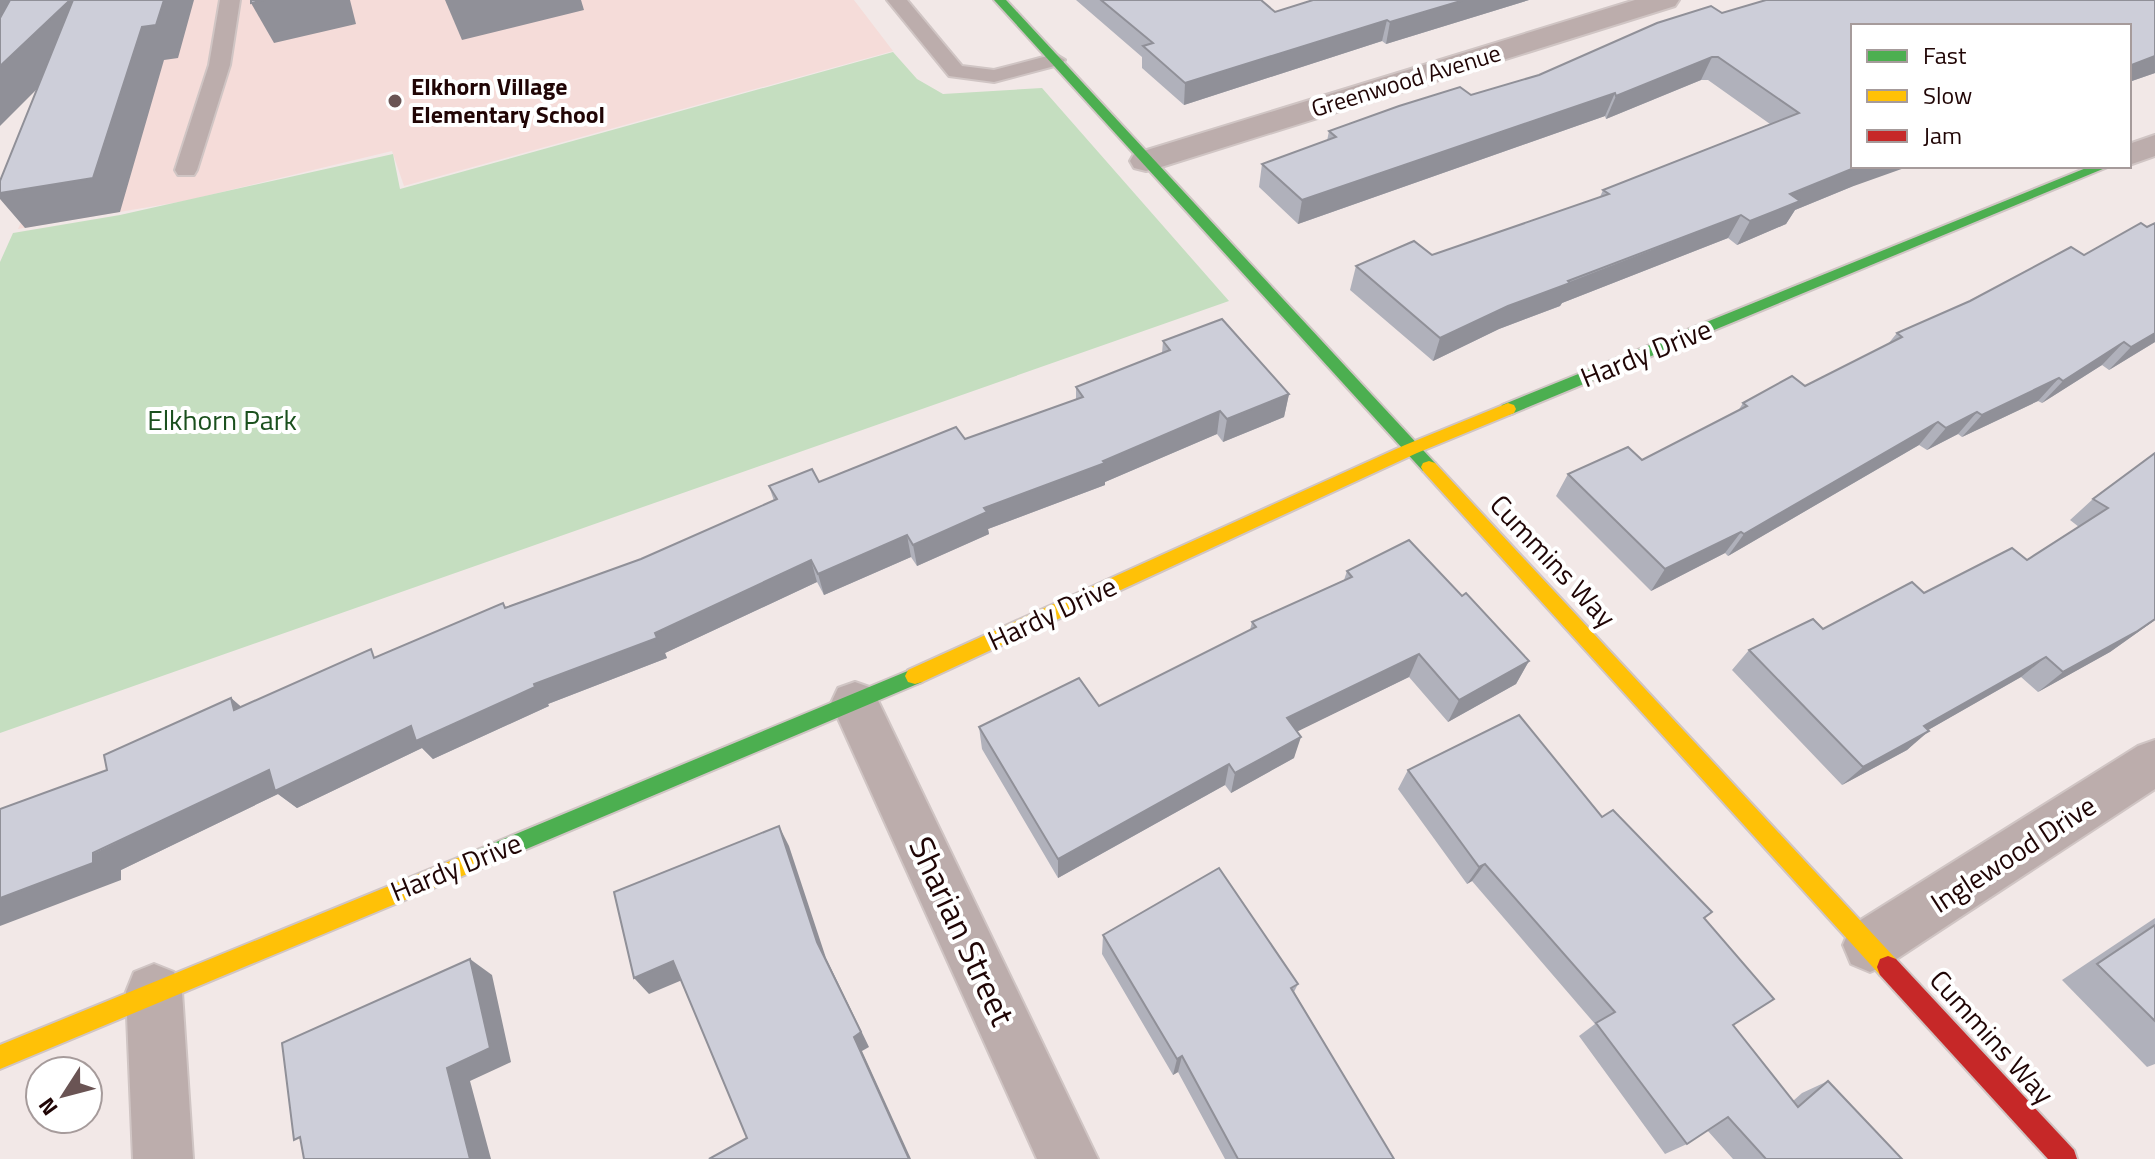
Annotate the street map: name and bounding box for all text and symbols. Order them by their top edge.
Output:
legend [1851,24,2131,168]
street label: Greenwood Avenue [1307,34,1505,126]
text: Fast [1923,37,1967,73]
place label: Elkhorn Village Elementary School [411,68,605,132]
text: Slow [1923,77,1972,113]
marker: Elkhorn Village Elementary School [386,92,404,110]
text: Jam [1923,117,1962,153]
street label: Hardy Drive [1574,307,1718,398]
park label: Elkhorn Park [147,398,297,441]
street label: Cummins Way [1480,484,1627,637]
street label: Hardy Drive [980,564,1123,661]
street label: Inglewood Drive [1921,784,2104,923]
street label: Hardy Drive [384,821,528,912]
street label: Sharian Street [896,827,1029,1034]
street label: Cummins Way [1920,960,2065,1114]
north arrow [24,1055,104,1135]
text: N [30,1091,66,1123]

